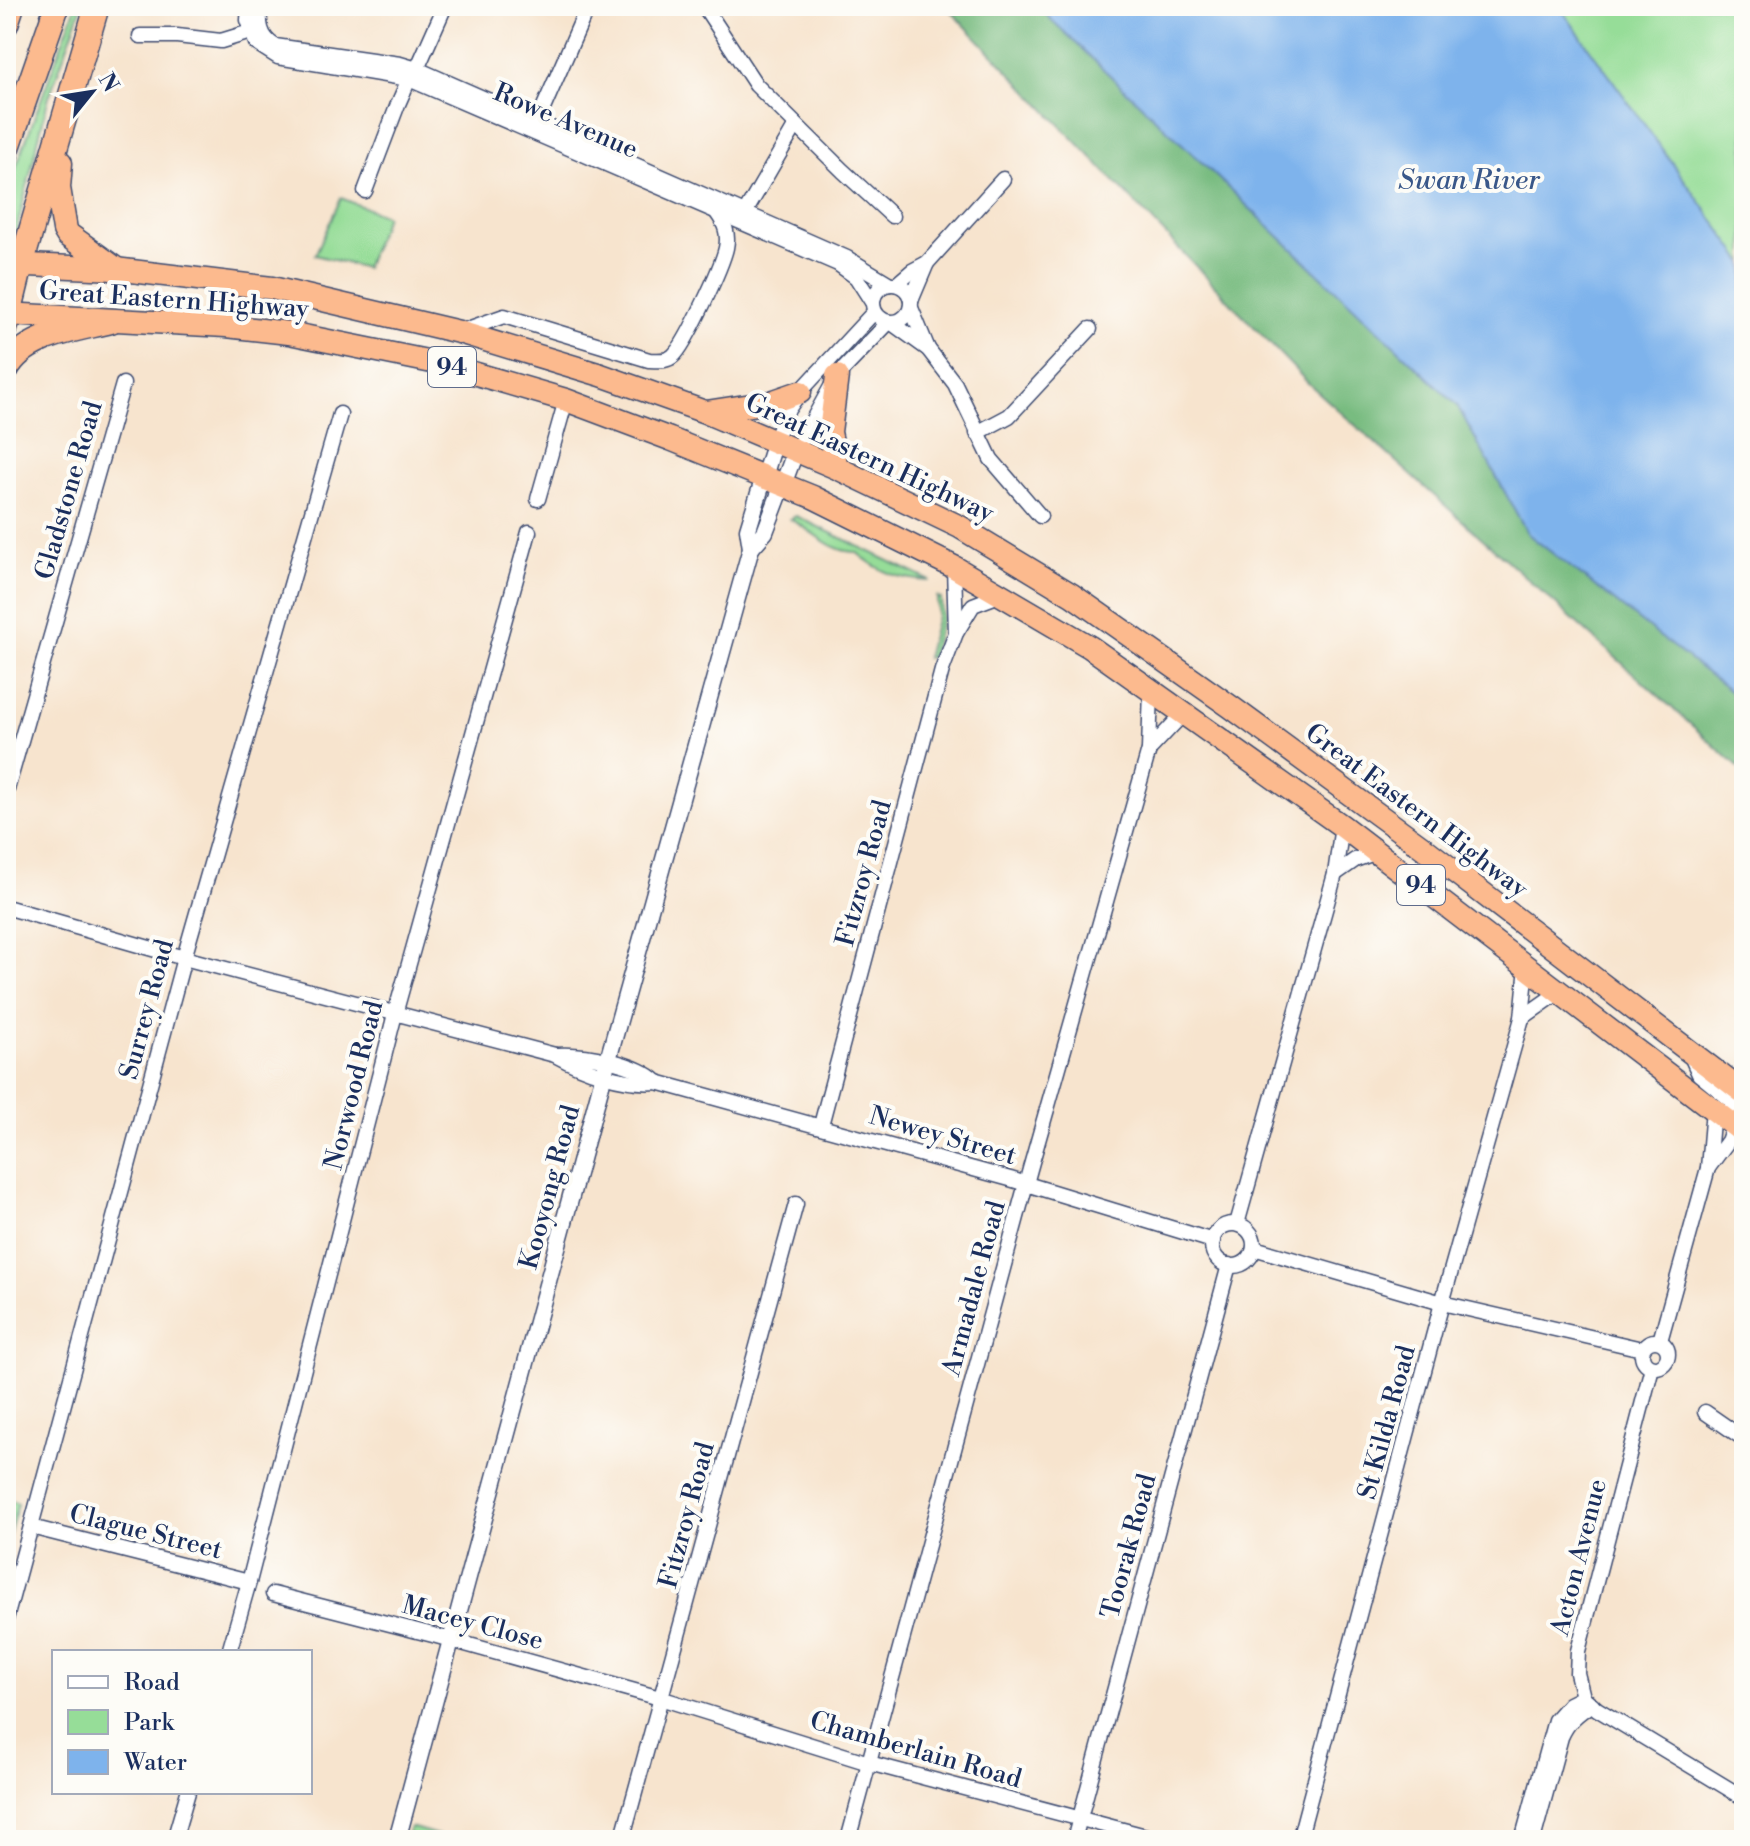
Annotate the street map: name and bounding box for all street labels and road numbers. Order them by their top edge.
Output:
street label: Rowe Avenue [489,76,643,166]
street label: Great Eastern Highway [38,275,310,325]
road number: 94 [428,347,476,387]
street label: Great Eastern Highway [740,386,999,530]
street label: Gladstone Road [28,397,110,583]
street label: Great Eastern Highway [1299,717,1534,905]
street label: Fitzroy Road [829,796,899,950]
road number: 94 [1397,865,1445,905]
street label: Surrey Road [113,935,181,1083]
street label: Norwood Road [317,997,390,1173]
street label: Newey Street [865,1100,1020,1172]
street label: Kooyong Road [513,1101,587,1273]
street label: Armadale Road [935,1197,1013,1380]
street label: St Kilda Road [1351,1341,1423,1503]
street label: Fitzroy Road [652,1438,722,1592]
street label: Toorak Road [1094,1470,1164,1622]
street label: Acton Avenue [1544,1476,1614,1640]
street label: Clague Street [66,1498,225,1566]
street label: Macey Close [399,1589,547,1657]
street label: Chamberlain Road [806,1704,1025,1796]

